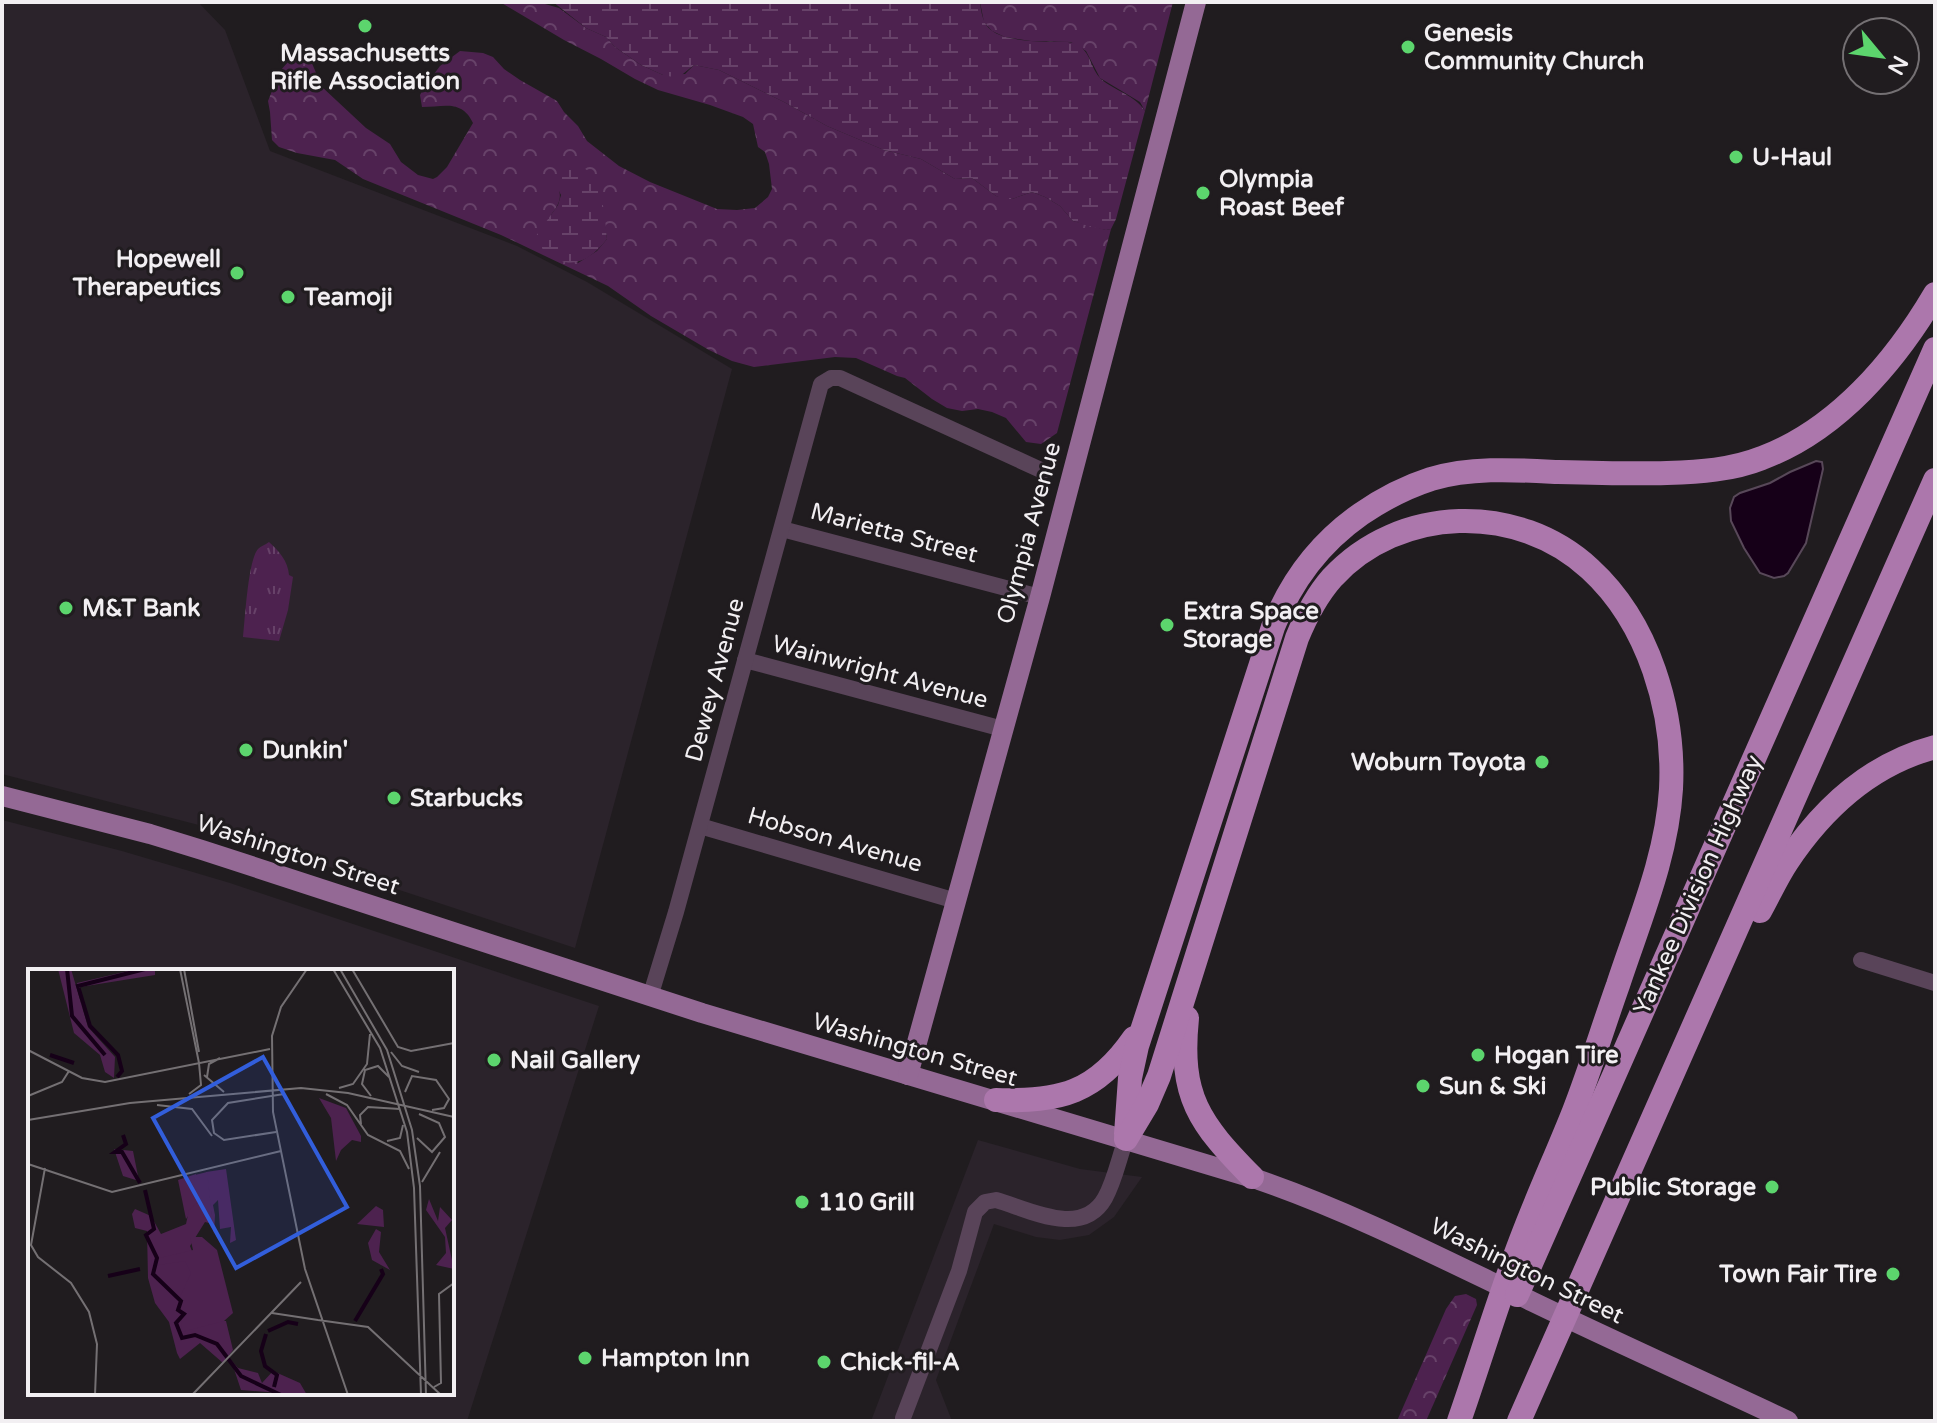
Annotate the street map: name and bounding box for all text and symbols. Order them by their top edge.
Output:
north arrow [1841,16,1921,96]
marker: Massachusetts Rifle Association [356,17,374,35]
place label: Genesis Community Church [1424,19,1644,76]
marker: Genesis Community Church [1399,38,1417,56]
place label: Massachusetts Rifle Association [270,39,460,96]
text: N [1882,51,1913,79]
place label: U-Haul [1752,143,1832,172]
marker: U-Haul [1727,148,1745,166]
place label: Olympia Roast Beef [1219,165,1345,222]
marker: Olympia Roast Beef [1194,184,1212,202]
place label: Hopewell Therapeutics [72,245,221,302]
marker: Hopewell Therapeutics [228,264,246,282]
place label: Teamoji [303,283,393,312]
marker: Teamoji [279,288,297,306]
street label: Olympia Avenue [991,439,1067,627]
street label: Marietta Street [807,497,981,569]
place label: M&T Bank [82,594,200,623]
street label: Dewey Avenue [679,595,751,765]
place label: Extra Space Storage [1183,597,1319,654]
marker: M&T Bank [57,599,75,617]
marker: Extra Space Storage [1158,616,1176,634]
street label: Wainwright Avenue [769,629,991,715]
place label: Dunkin' [262,736,348,765]
marker: Dunkin' [237,741,255,759]
place label: Woburn Toyota [1351,748,1526,777]
street label: Yankee Division Highway [1627,750,1769,1020]
marker: Woburn Toyota [1533,753,1551,771]
place label: Starbucks [410,784,523,813]
marker: Starbucks [385,789,403,807]
street label: Hobson Avenue [744,801,926,879]
street label: Washington Street [193,808,403,902]
inset map [28,969,454,1395]
street label: Washington Street [809,1007,1021,1093]
place label: Hogan Tire [1494,1041,1619,1070]
place label: Nail Gallery [510,1046,640,1075]
marker: Hogan Tire [1469,1046,1487,1064]
marker: Nail Gallery [485,1051,503,1069]
place label: Sun & Ski [1439,1072,1547,1101]
marker: Sun & Ski [1414,1077,1432,1095]
place label: Public Storage [1590,1173,1756,1202]
marker: Public Storage [1763,1178,1781,1196]
place label: 110 Grill [818,1188,915,1217]
marker: 110 Grill [793,1193,811,1211]
street label: Washington Street [1425,1212,1629,1330]
place label: Town Fair Tire [1718,1260,1877,1289]
marker: Town Fair Tire [1884,1265,1902,1283]
place label: Hampton Inn [601,1344,750,1373]
place label: Chick-fil-A [840,1348,960,1377]
marker: Hampton Inn [576,1349,594,1367]
marker: Chick-fil-A [815,1353,833,1371]

